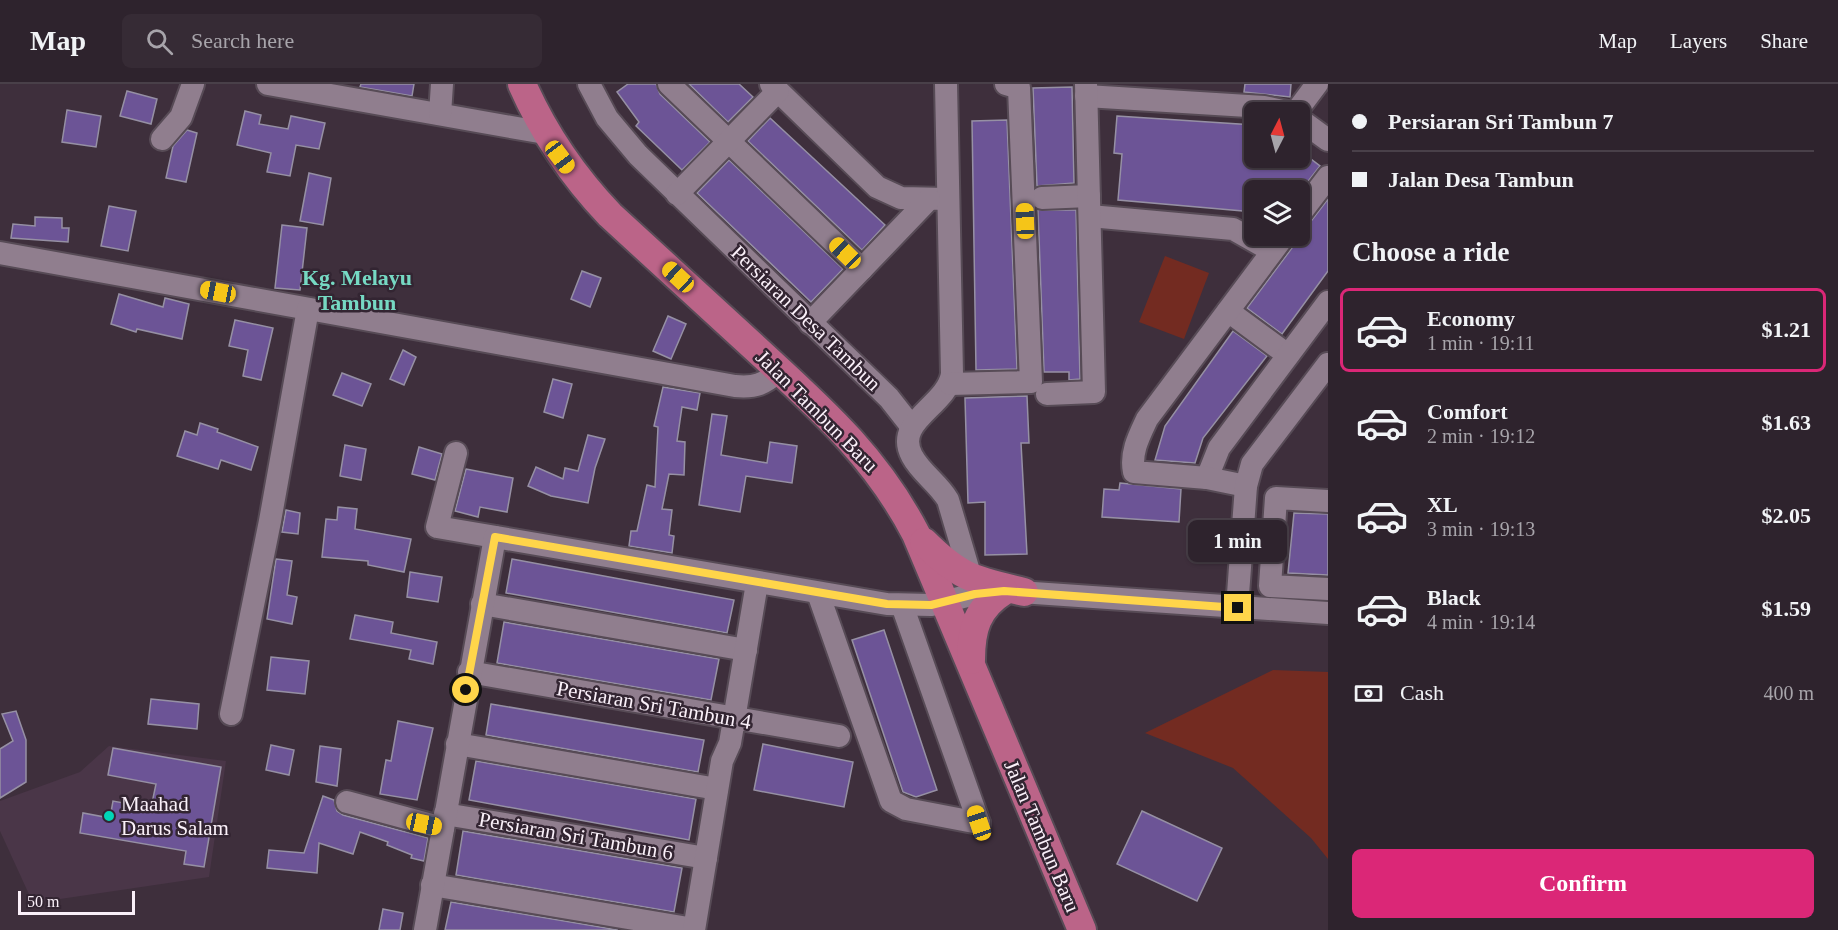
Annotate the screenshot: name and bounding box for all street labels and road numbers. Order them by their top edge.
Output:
street label: Persiaran Desa Tambun [726,240,886,396]
street label: Jalan Tambun Baru [751,345,883,477]
street label: Persiaran Sri Tambun 4 [555,676,754,734]
street label: Jalan Tambun Baru [999,756,1085,916]
street label: Persiaran Sri Tambun 6 [477,807,675,865]

